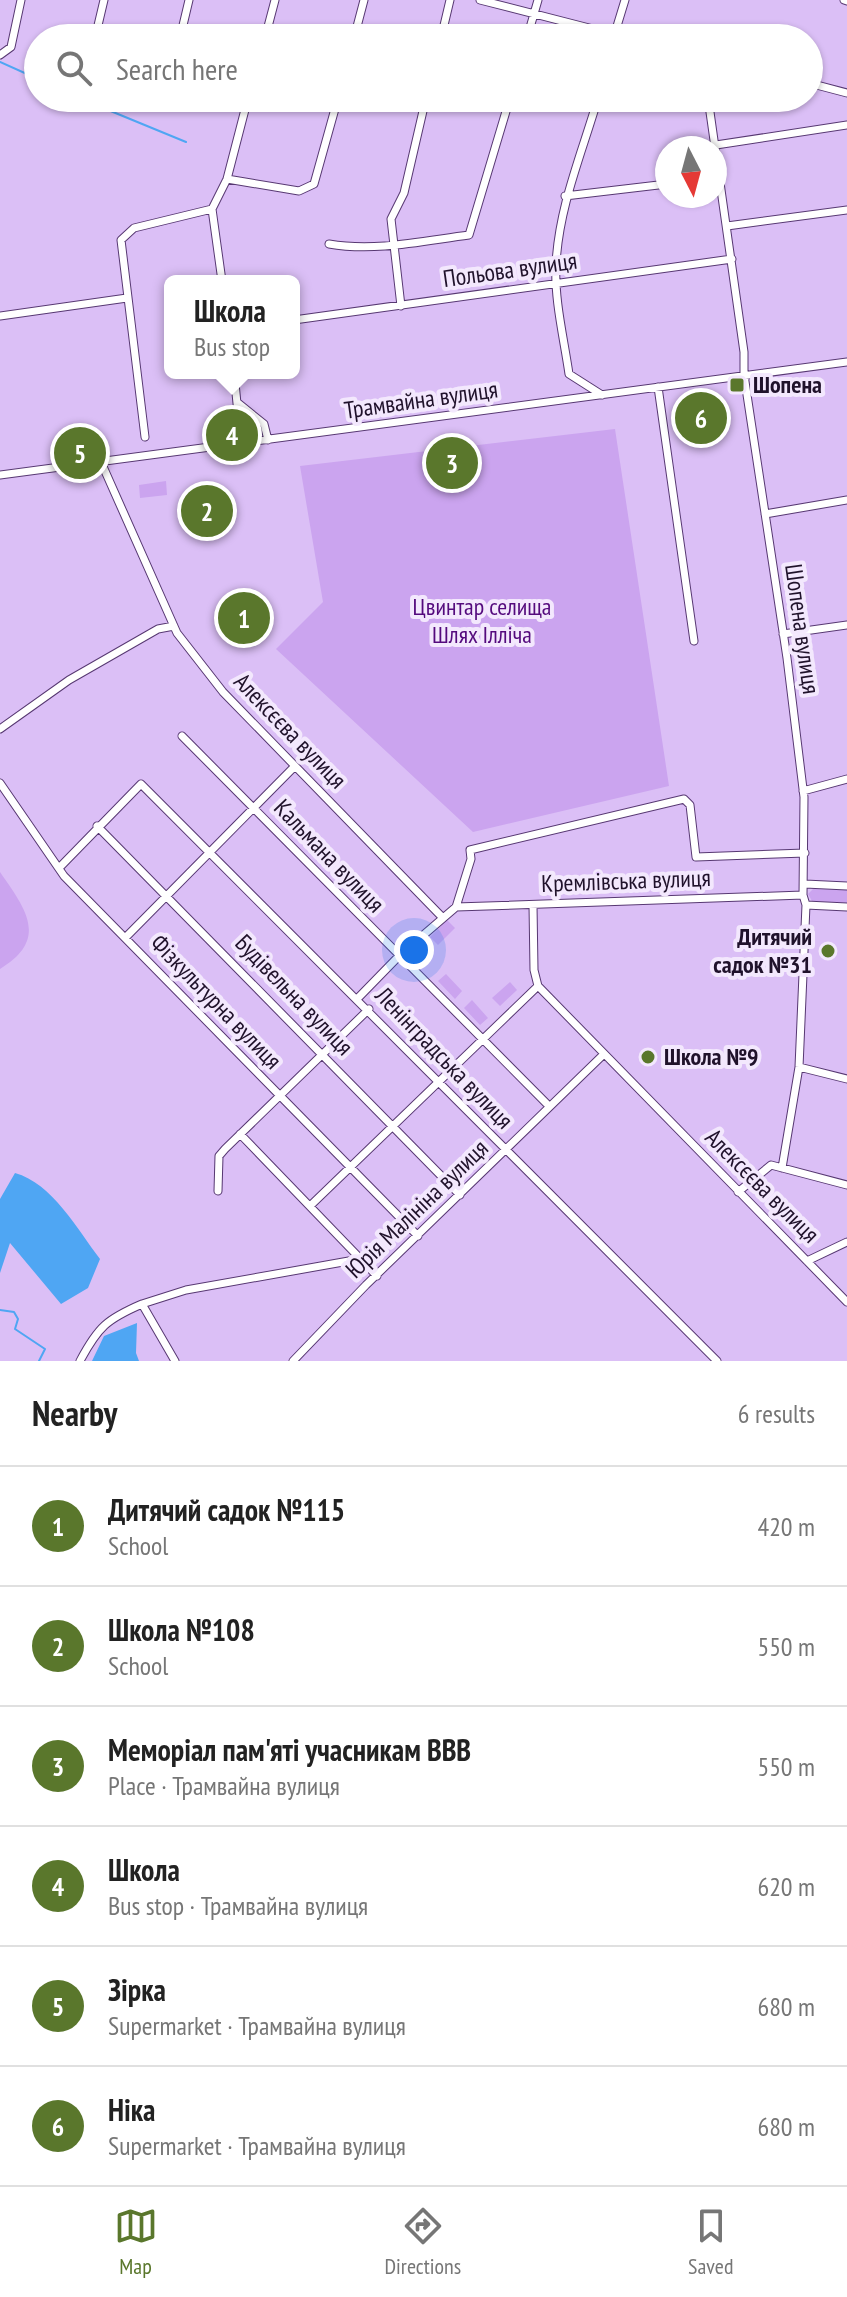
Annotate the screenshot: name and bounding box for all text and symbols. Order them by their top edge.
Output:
search box [24,24,823,112]
icon: search [52,46,96,90]
text: Search here [116,49,238,88]
north arrow [655,136,727,208]
street label: Польова вулиця [441,245,579,294]
popup [164,275,300,379]
text: Школа [194,291,266,330]
text: Bus stop [194,330,270,363]
place label: Шопена [753,369,822,400]
street label: Трамвайна вулиця [342,373,500,426]
marker: Шопена [728,376,746,394]
pin: 6 [675,388,727,448]
pin: 4 [206,405,258,465]
pin: 5 [54,423,106,483]
pin: 3 [426,433,478,493]
pin: 2 [181,481,233,541]
street label: Шопена вулиця [778,562,827,696]
pin: 1 [218,588,270,648]
park label: Цвинтар селища Шлях Ілліча [413,591,551,650]
street label: Алексєєва вулиця [227,666,353,795]
street label: Кальмана вулиця [267,792,391,919]
street label: Кремлівська вулиця [541,862,711,899]
place label: Дитячий садок №31 [713,921,812,980]
street label: Будівельна вулиця [229,927,360,1062]
street label: Фiзкультурна вулиця [144,928,289,1076]
your location [394,930,434,970]
marker: Дитячий садок №31 [819,942,837,960]
street label: Ленінградська вулиця [368,979,520,1135]
place label: Школа №9 [664,1041,758,1072]
marker: Школа №9 [639,1048,657,1066]
street label: Алексєєва вулиця [699,1122,826,1249]
street label: Юрія Малініна вулиця [339,1133,494,1285]
text: Nearby [32,1391,117,1435]
text: 6 results [738,1397,815,1430]
text: Дитячий садок №115 [108,1490,345,1529]
text: 1 [52,1510,64,1543]
text: 420 m [757,1510,815,1543]
text: School [108,1529,168,1562]
text: Школа №108 [108,1610,255,1649]
text: 2 [52,1630,64,1663]
text: 550 m [757,1630,815,1663]
text: School [108,1649,168,1682]
text: Меморіал пам'яті учасникам ВВВ [108,1730,471,1769]
text: 3 [52,1750,64,1783]
text: 550 m [757,1750,815,1783]
text: Place · Трамвайна вулиця [108,1769,340,1802]
text: Школа [108,1850,180,1889]
text: 4 [52,1870,64,1903]
text: 620 m [757,1870,815,1903]
text: Bus stop · Трамвайна вулиця [108,1889,368,1922]
text: Зірка [108,1970,166,2009]
text: 5 [52,1990,64,2023]
text: 680 m [757,1990,815,2023]
text: Supermarket · Трамвайна вулиця [108,2009,406,2042]
text: Ніка [108,2090,155,2129]
text: 6 [52,2110,64,2143]
text: 680 m [757,2110,815,2143]
text: Supermarket · Трамвайна вулиця [108,2129,406,2162]
tab: Map [114,2204,158,2280]
tab: Directions [385,2204,461,2280]
tab: Saved [688,2204,733,2280]

